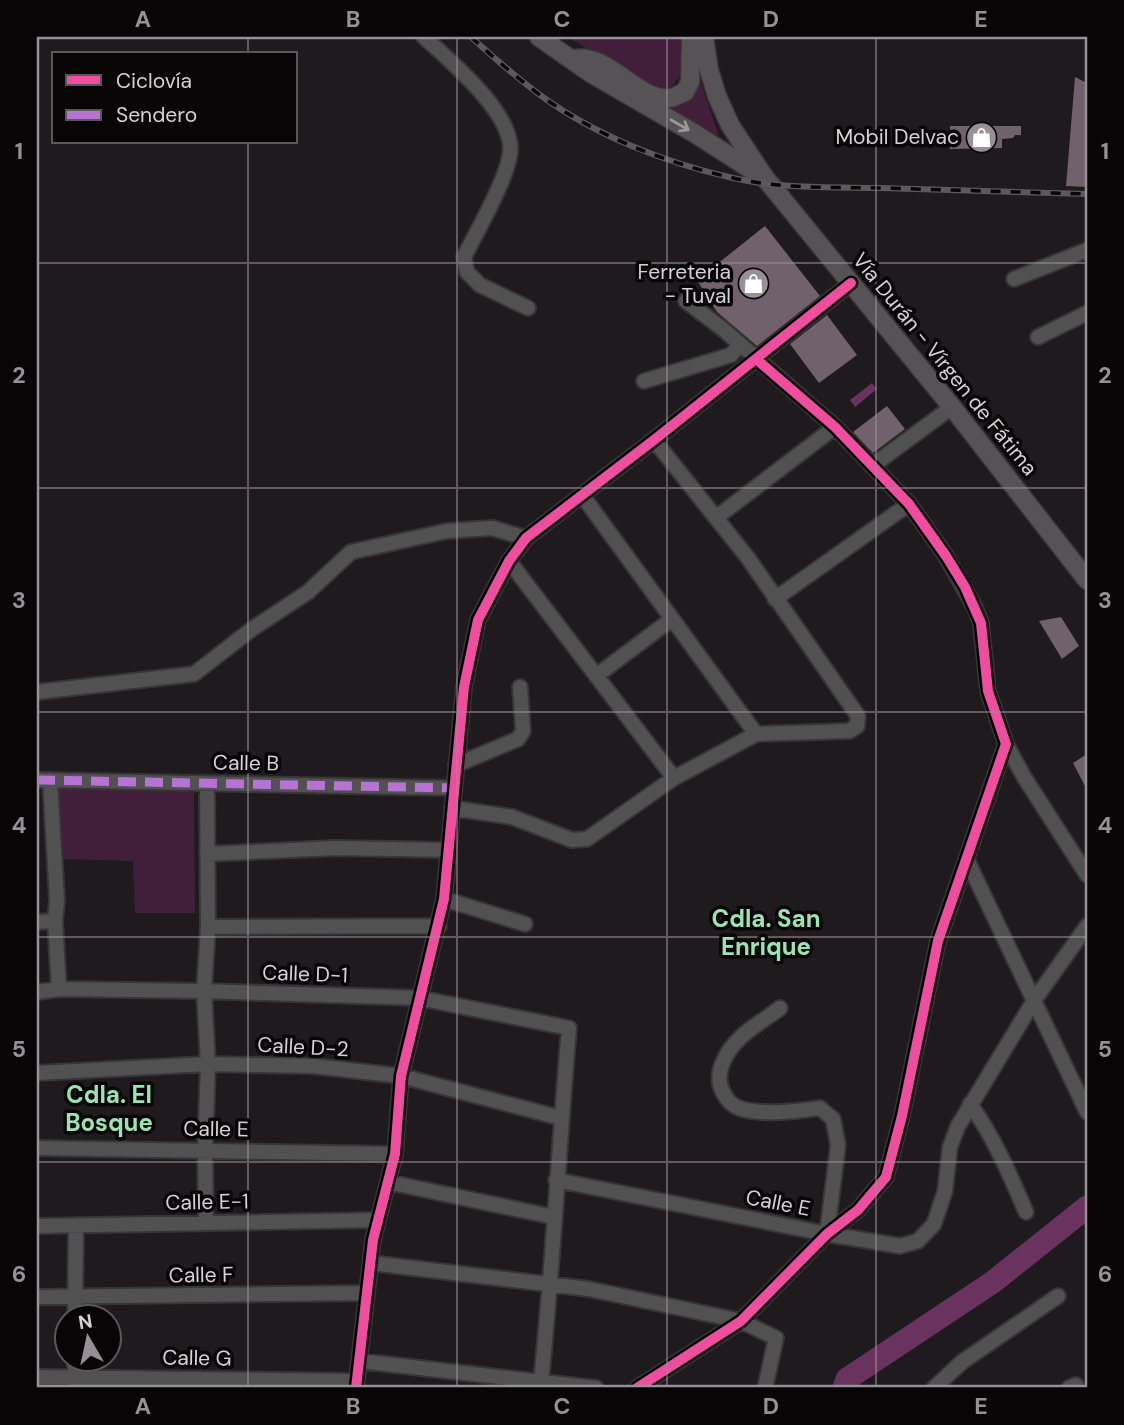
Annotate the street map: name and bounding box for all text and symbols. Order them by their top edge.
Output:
text: A [135,4,151,34]
text: B [346,4,360,34]
text: C [554,4,570,34]
text: D [763,4,779,34]
text: E [974,4,988,34]
legend [52,52,298,144]
text: Ciclovía [116,67,192,95]
text: Sendero [116,101,197,129]
one-way arrow [669,118,689,132]
shop icon: Mobil Delvac [965,120,999,154]
place label: Mobil Delvac [835,123,959,151]
text: 1 [15,136,23,166]
text: 1 [1101,136,1109,166]
street label: Vía Durán - Vírgen de Fátima [846,247,1044,481]
place label: Ferreteria - Tuval [637,258,731,310]
shop icon: Ferreteria - Tuval [737,267,771,301]
text: 2 [12,360,26,390]
text: 2 [1098,360,1112,390]
text: 3 [12,585,26,615]
text: 3 [1098,585,1112,615]
street label: Calle B [213,748,279,778]
text: 4 [12,810,27,840]
text: 4 [1098,810,1113,840]
district label: Cdla. San Enrique [712,903,820,962]
street label: Calle D-1 [262,959,348,989]
street label: Calle D-2 [257,1031,349,1063]
text: 5 [12,1034,26,1064]
text: 5 [1098,1034,1112,1064]
district label: Cdla. El Bosque [65,1079,153,1138]
street label: Calle E [183,1114,249,1144]
street label: Calle E [743,1183,813,1223]
street label: Calle E-1 [165,1187,249,1217]
text: 6 [12,1259,26,1289]
text: 6 [1098,1259,1112,1289]
street label: Calle F [168,1260,234,1290]
north arrow [52,1302,122,1372]
text: N [77,1308,94,1335]
street label: Calle G [162,1343,232,1373]
text: A [135,1391,151,1421]
text: B [346,1391,360,1421]
text: C [554,1391,570,1421]
text: D [763,1391,779,1421]
text: E [974,1391,988,1421]

